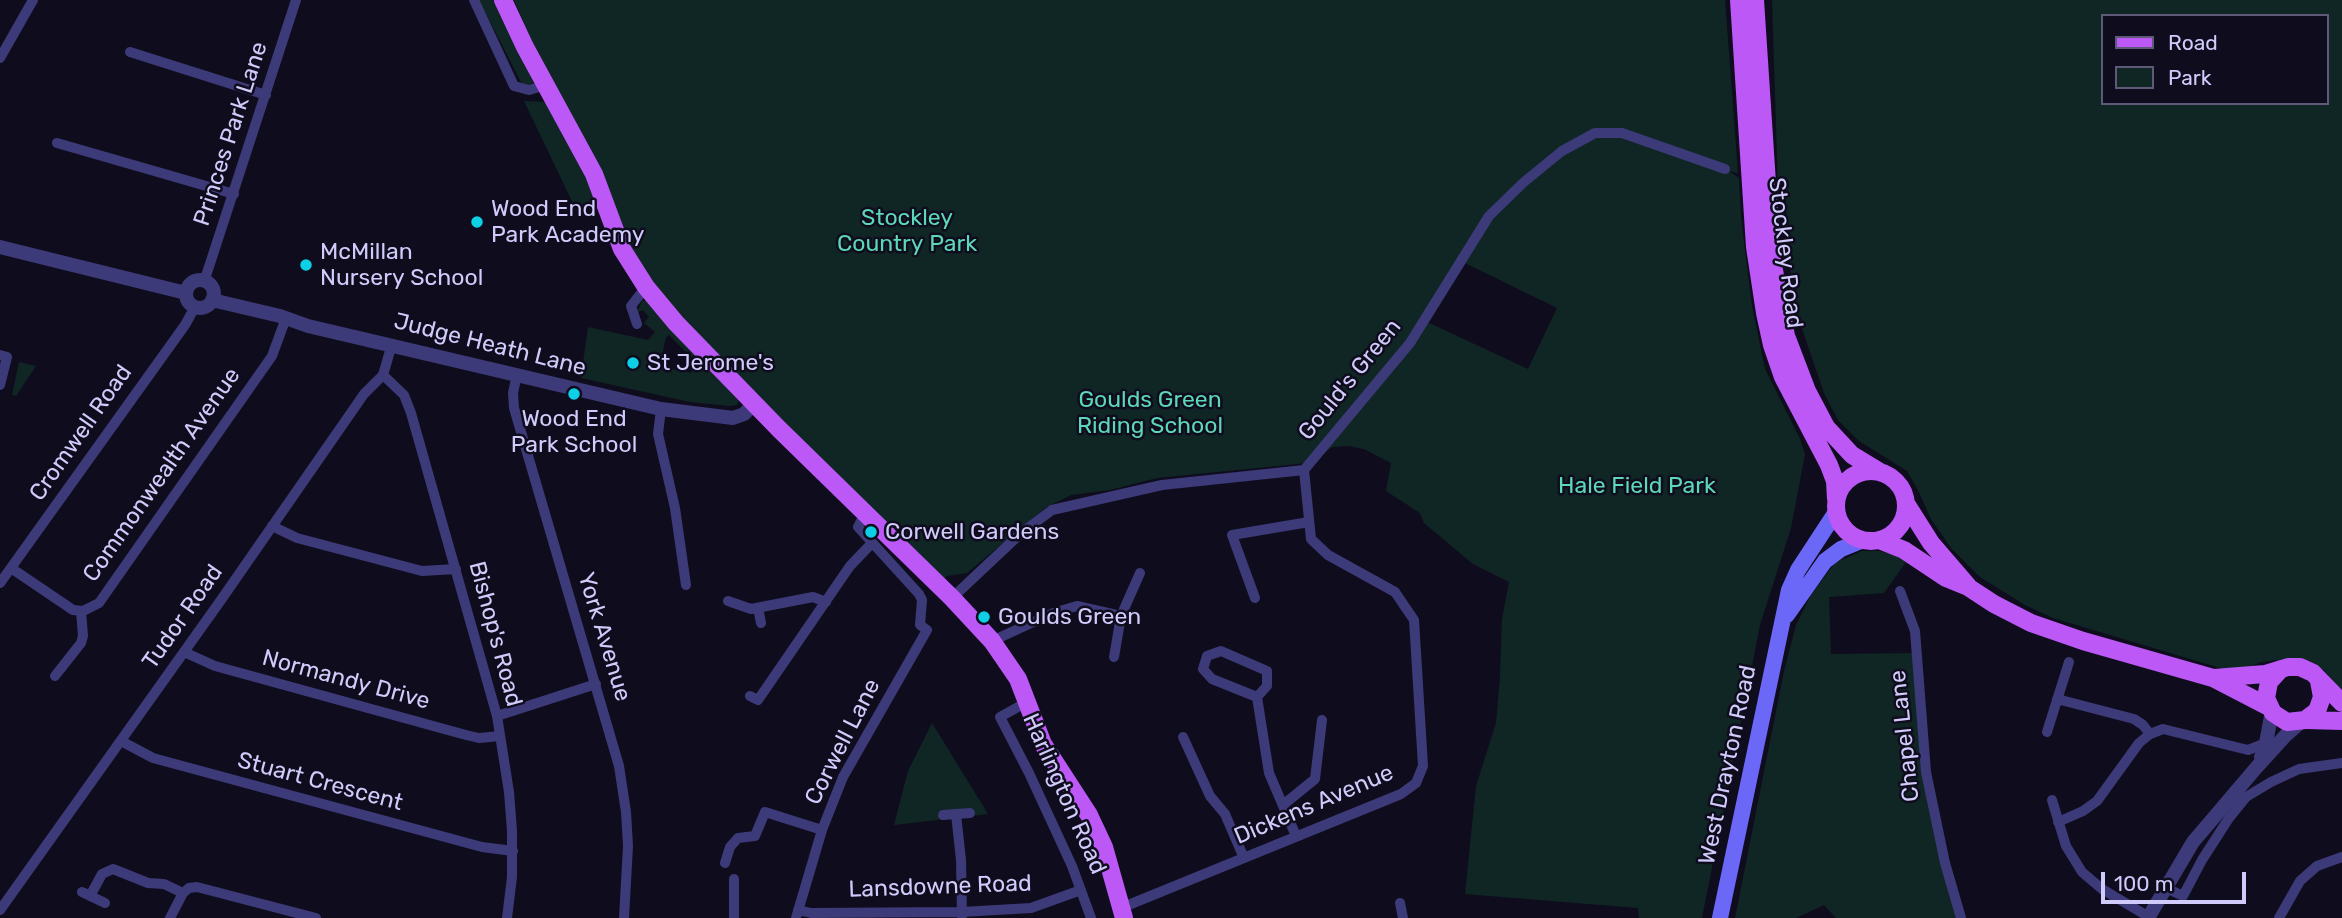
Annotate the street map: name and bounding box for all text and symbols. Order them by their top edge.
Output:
legend [2100,14,2328,105]
text: Road [2168,30,2218,55]
street label: Princes Park Lane [188,38,274,230]
text: Park [2168,65,2212,90]
street label: Stockley Road [1762,176,1808,330]
place label: Wood End Park Academy [491,195,644,249]
park label: Stockley Country Park [837,204,977,258]
marker: Wood End Park Academy [469,214,485,230]
place label: McMillan Nursery School [320,238,483,292]
marker: McMillan Nursery School [298,257,314,273]
street label: Judge Heath Lane [391,308,589,382]
street label: Gould's Green [1293,314,1407,446]
place label: St Jerome's [647,349,774,377]
marker: St Jerome's [625,355,641,371]
street label: Cromwell Road [24,360,138,506]
street label: Commonwealth Avenue [78,363,246,587]
marker: Wood End Park School [566,386,582,402]
park label: Goulds Green Riding School [1077,386,1223,440]
place label: Wood End Park School [511,405,637,459]
park label: Hale Field Park [1558,472,1716,500]
place label: Corwell Gardens [885,518,1059,546]
marker: Corwell Gardens [863,524,879,540]
street label: Bishop's Road [462,558,528,710]
street label: Tudor Road [137,559,229,675]
street label: York Avenue [571,569,637,705]
place label: Goulds Green [998,603,1141,631]
marker: Goulds Green [976,609,992,625]
street label: Normandy Drive [259,644,433,716]
street label: West Drayton Road [1693,663,1763,867]
street label: Chapel Lane [1884,669,1926,803]
street label: Corwell Lane [799,674,887,810]
street label: Harlington Road [1016,709,1112,879]
street label: Stuart Crescent [234,747,406,817]
street label: Dickens Avenue [1230,759,1398,851]
scale bar [2104,858,2249,902]
street label: Lansdowne Road [848,870,1032,904]
text: 100 m [2114,871,2173,896]

